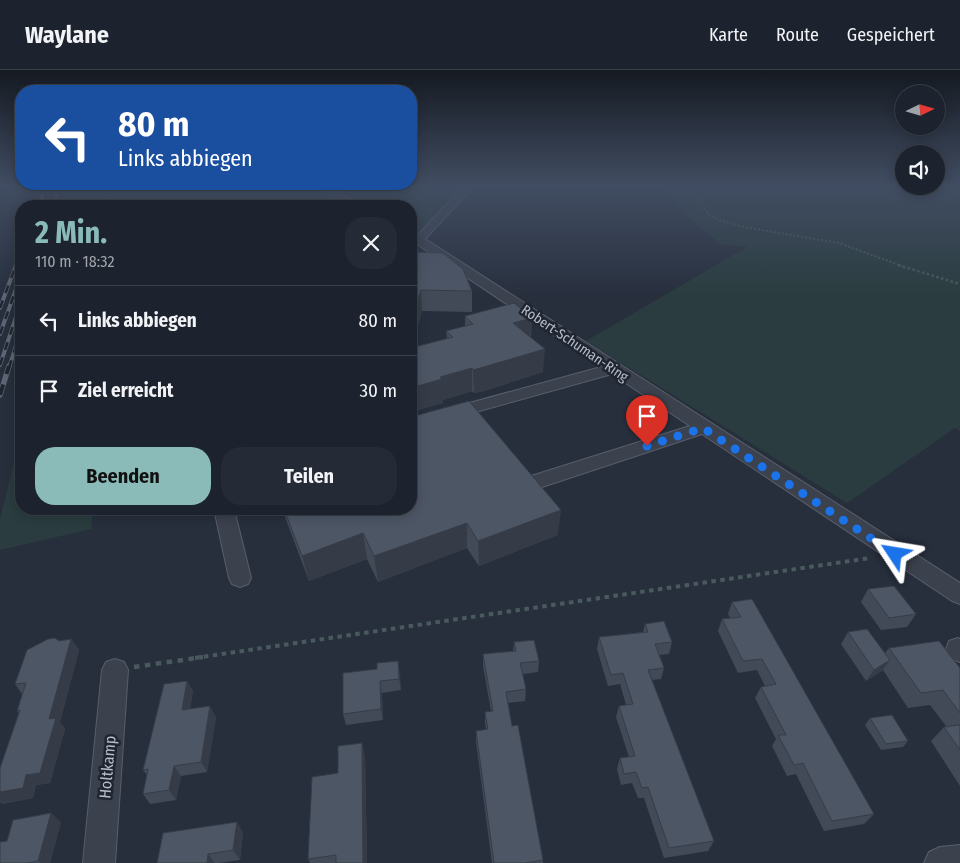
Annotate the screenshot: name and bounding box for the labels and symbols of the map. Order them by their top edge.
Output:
north arrow [895,85,945,135]
street label: Robert-Schuman-Ring [518,301,632,386]
pin [626,395,668,446]
position arrow [868,527,920,579]
street label: Holtkamp [95,735,120,799]

